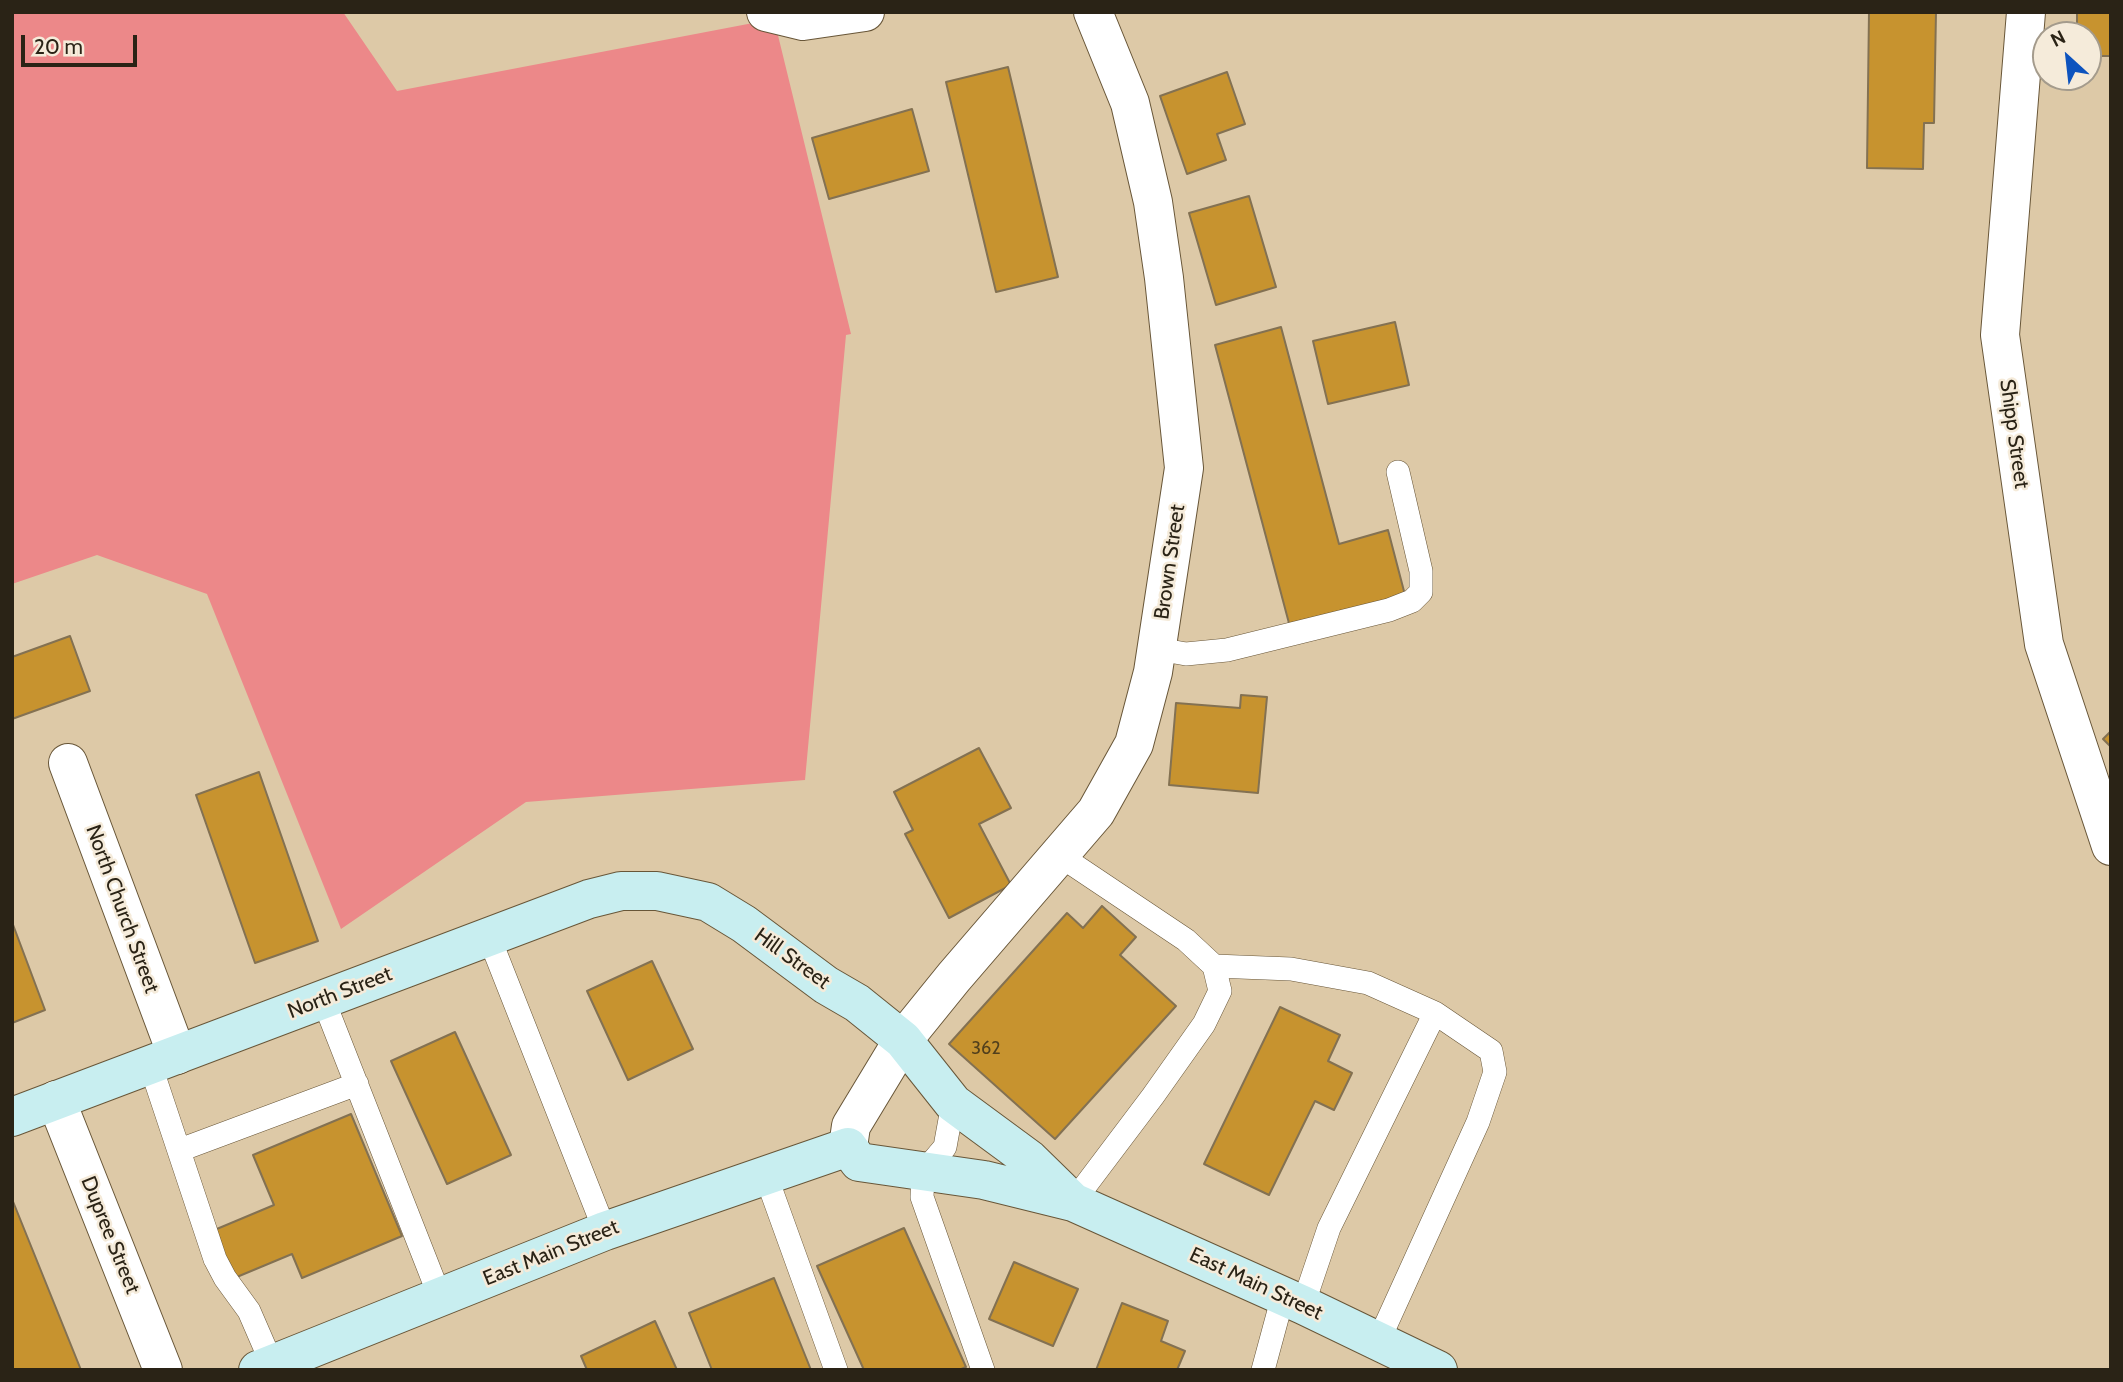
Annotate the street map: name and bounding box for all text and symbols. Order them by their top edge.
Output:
scale bar [24,21,140,65]
north arrow [2032,21,2102,91]
text: N [2047,25,2069,52]
text: 20 m [34,34,83,59]
street label: Shipp Street [1994,378,2034,490]
street label: Brown Street [1149,503,1191,621]
street label: North Church Street [80,821,164,997]
street label: Hill Street [749,923,835,995]
street label: North Street [284,962,396,1024]
house number: 362 [971,1038,1001,1060]
street label: Dupree Street [75,1173,145,1297]
street label: East Main Street [479,1214,623,1292]
street label: East Main Street [1185,1242,1327,1326]

